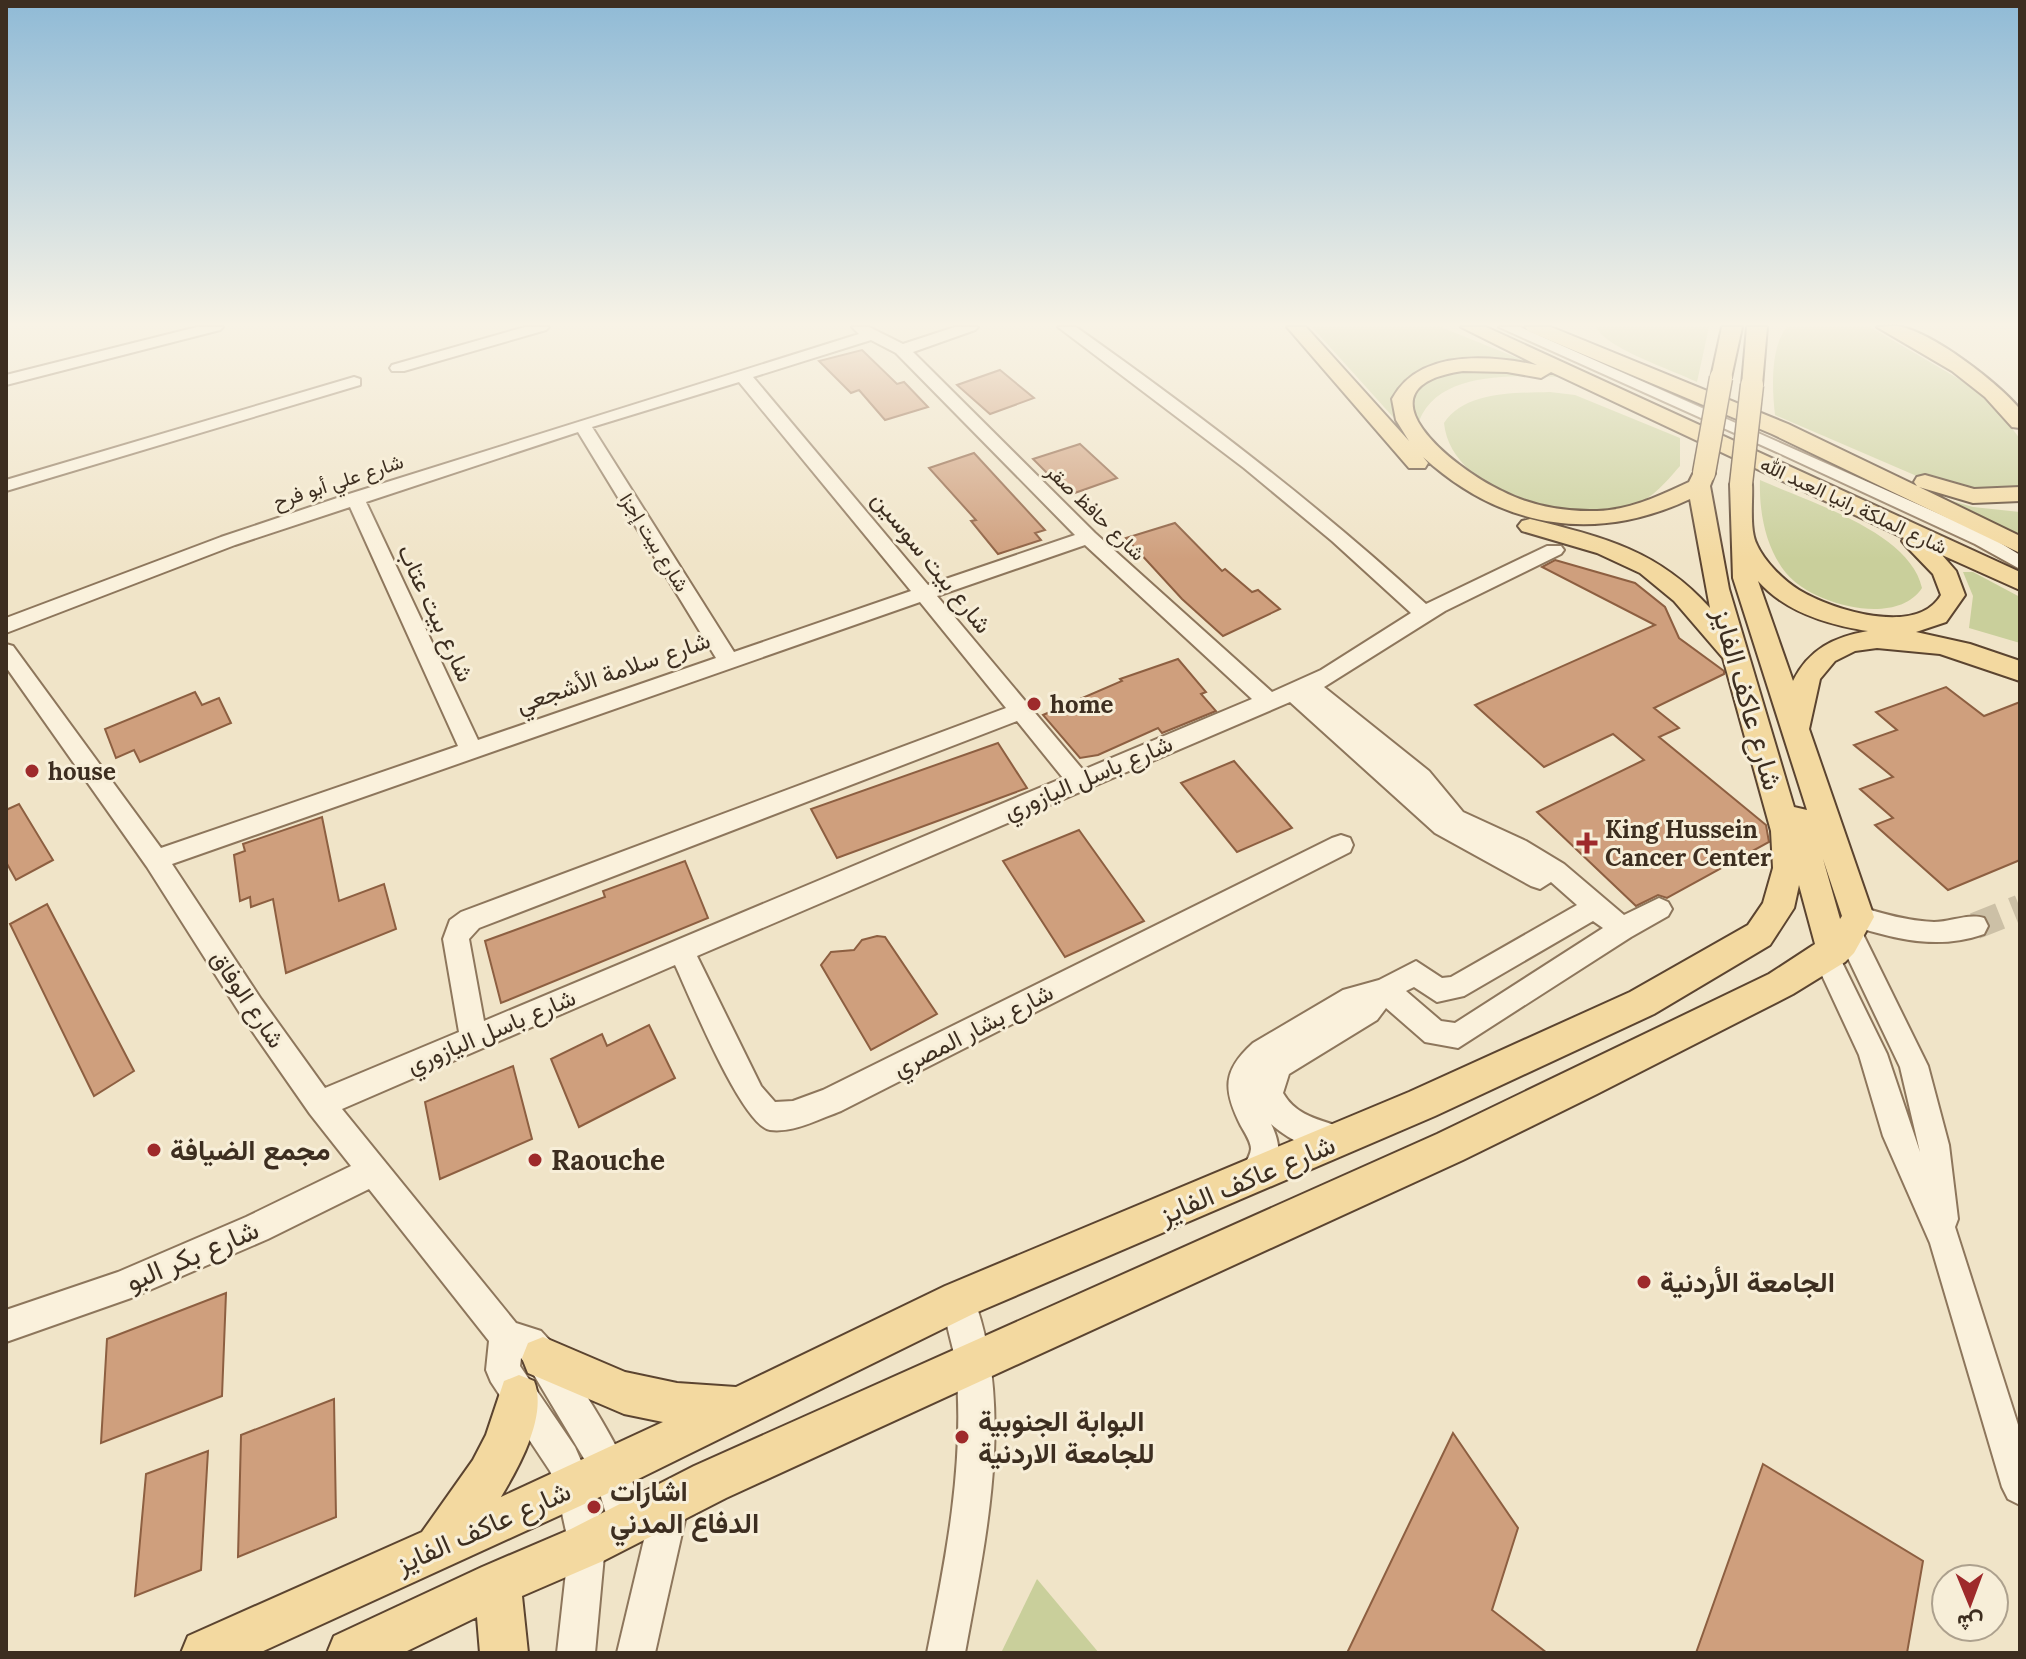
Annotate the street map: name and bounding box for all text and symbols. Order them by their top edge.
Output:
street label: شارع علي أبو فرح [270,448,408,519]
street label: شارع الملكة رانيا العبد الله [1756,451,1951,561]
street label: شارع حافظ صقر [1039,458,1151,567]
street label: شارع بيت سوسين [864,485,999,640]
street label: شارع بيت إجزا [613,488,695,597]
street label: شارع بيت عتاب [390,539,481,687]
street label: شارع عاكف الفايز [1704,603,1791,794]
street label: شارع سلامة الأشجعي [512,624,715,724]
place label: home [1050,689,1114,720]
marker: home [1025,695,1043,713]
street label: شارع باسل اليازوري [999,727,1179,830]
place label: house [48,756,116,787]
marker: house [23,762,41,780]
place label: King Hussein Cancer Center [1605,814,1772,873]
marker: King Hussein Cancer Center [1576,832,1598,854]
street label: شارع الوفاق [203,944,292,1054]
street label: شارع بشار المصري [888,976,1060,1087]
street label: شارع باسل اليازوري [402,981,582,1084]
street label: شارع عاكف الفايز [1153,1126,1341,1234]
place label: مجمع الضيافة [170,1132,330,1170]
marker: مجمع الضيافة [145,1141,163,1159]
place label: Raouche [551,1142,665,1178]
marker: Raouche [526,1151,544,1169]
street label: شارع بكر البو [120,1211,264,1300]
place label: الجامعة الأردنية [1660,1264,1835,1300]
marker: الجامعة الأردنية [1635,1273,1653,1291]
place label: البوابة الجنوبية للجامعة الاردنية [978,1403,1155,1471]
marker: البوابة الجنوبية للجامعة الاردنية [953,1428,971,1446]
street label: شارع عاكف الفايز [389,1472,576,1583]
place label: اشارات الدفاع المدني [610,1473,759,1547]
marker: اشارات الدفاع المدني [585,1498,603,1516]
north arrow [1930,1563,2010,1643]
text: ش [1957,1609,1984,1637]

